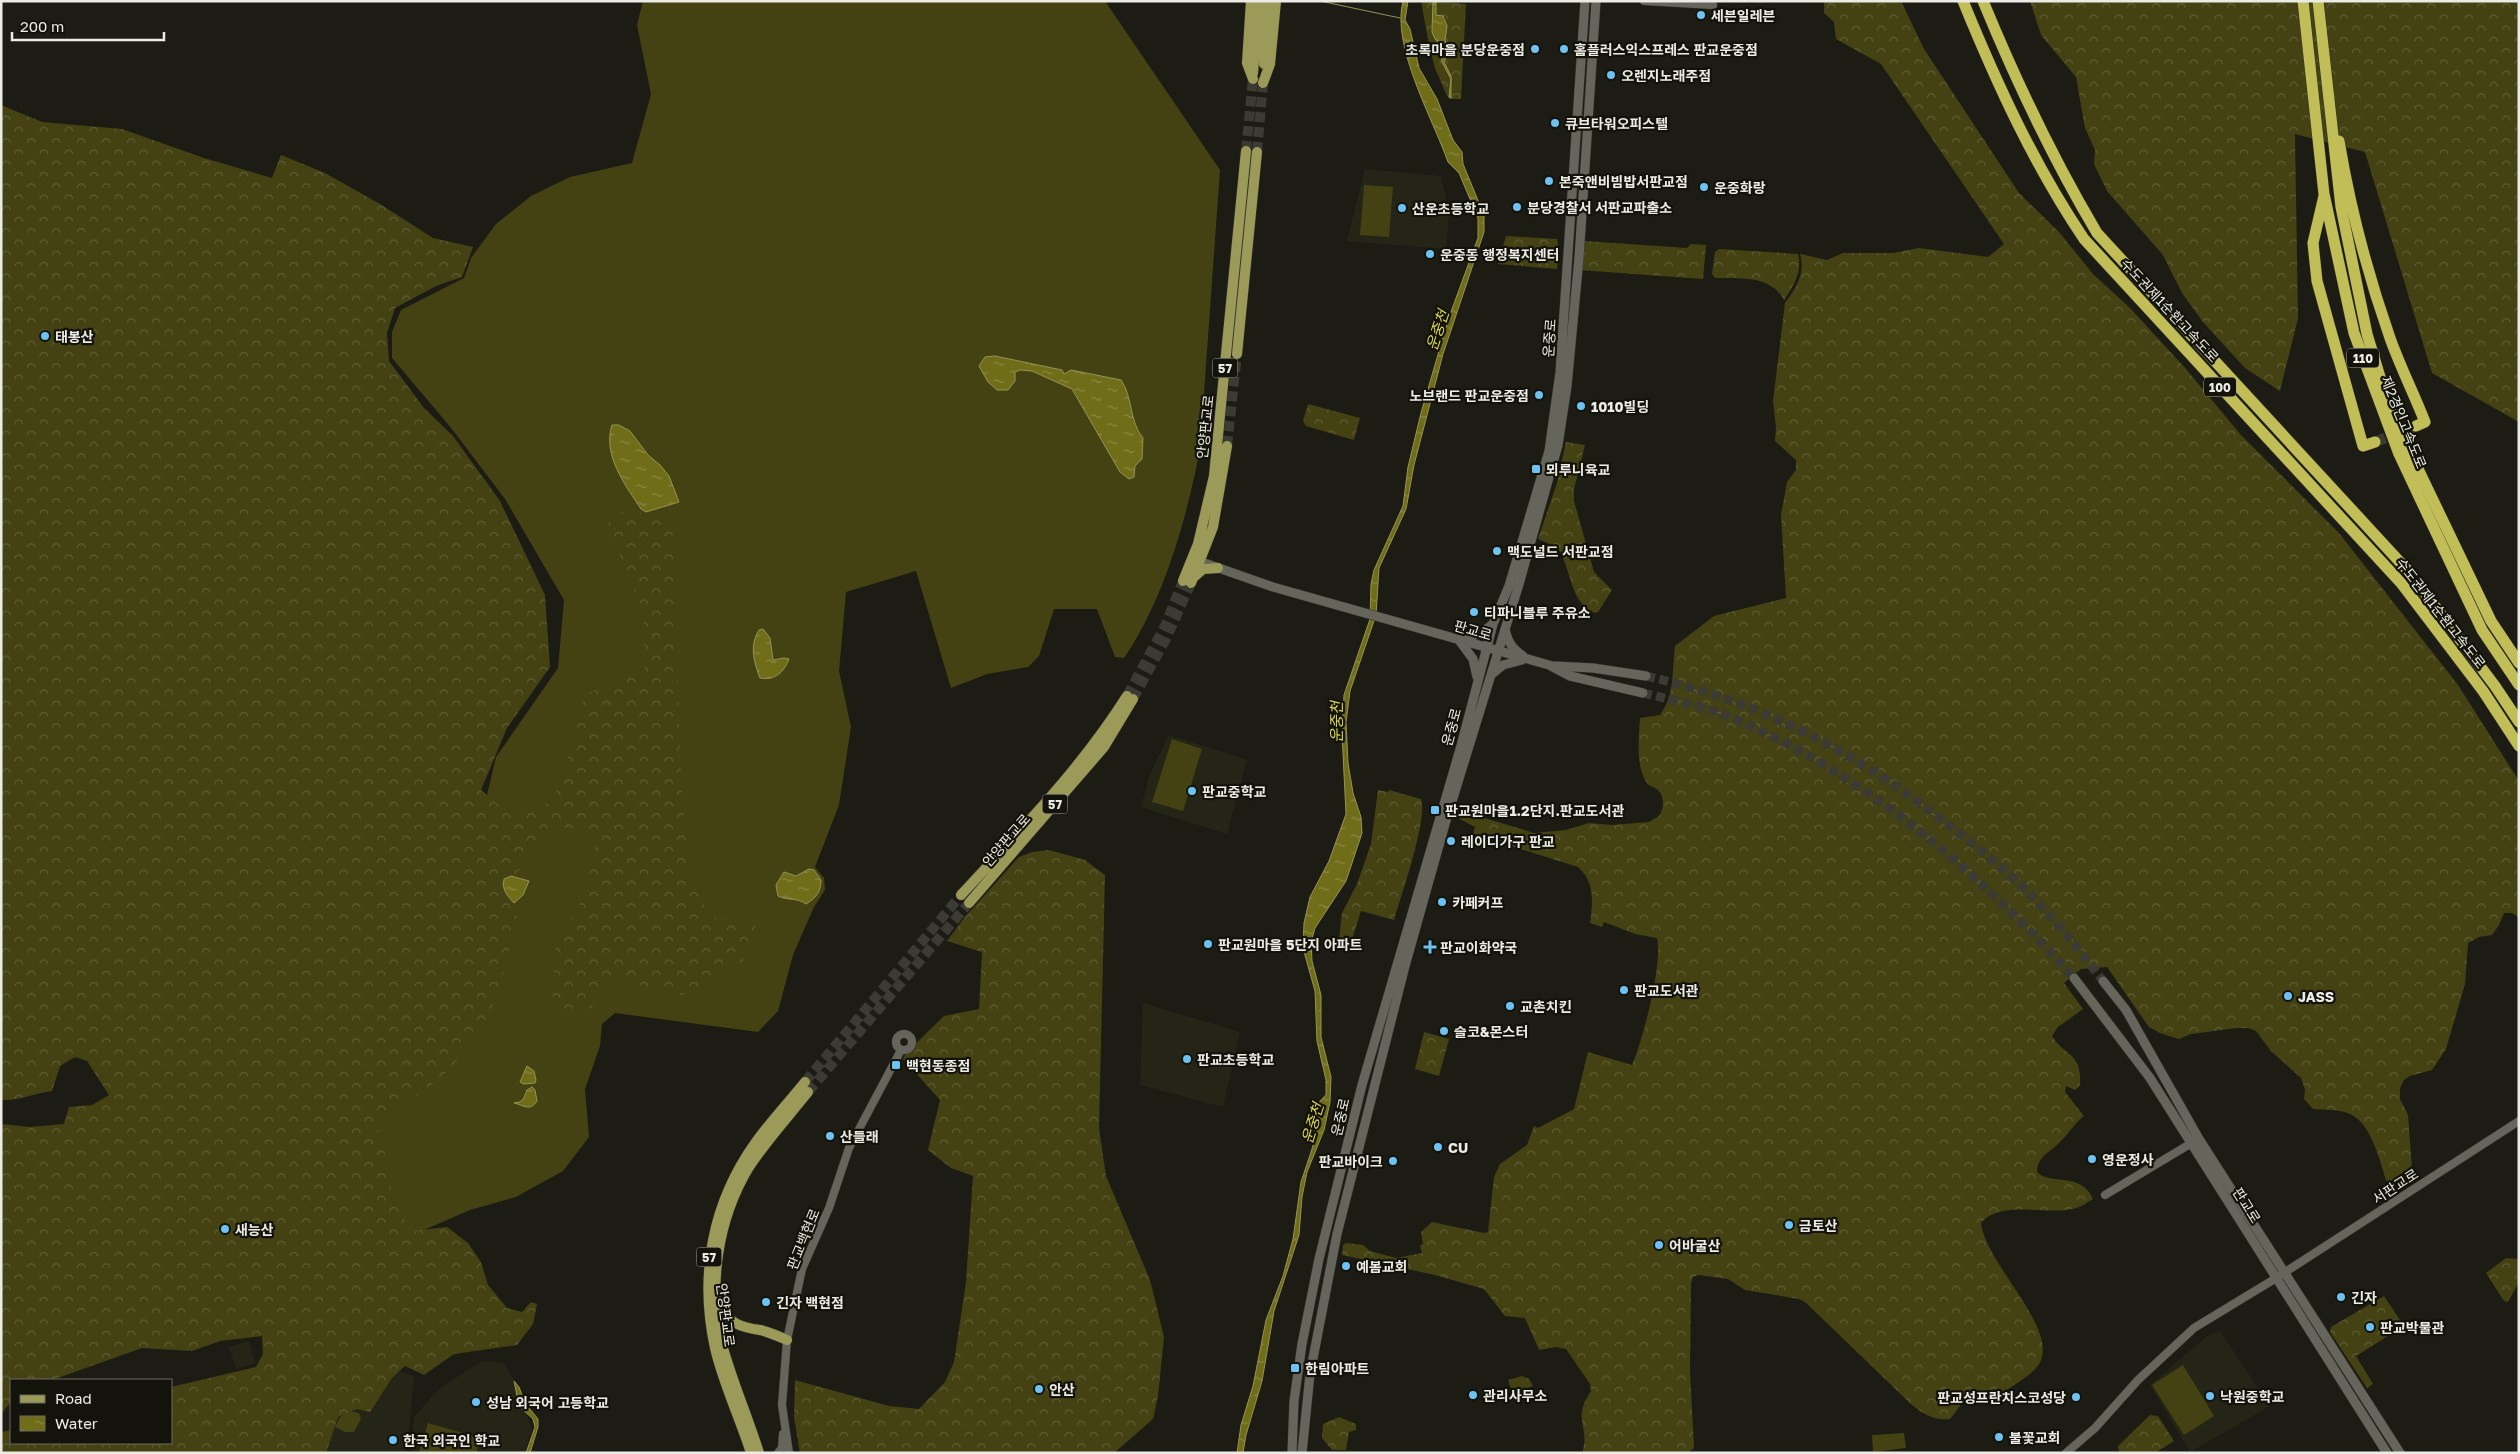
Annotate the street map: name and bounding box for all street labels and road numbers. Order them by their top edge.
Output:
street label: 수도권제1순환고속도로 [2118,255,2223,365]
street label: 운중로 [1539,318,1559,358]
road number: 110 [2347,348,2379,368]
road number: 57 [1212,358,1238,378]
street label: 제2경인고속도로 [2378,373,2430,471]
road number: 100 [2204,378,2236,397]
street label: 안양판교로 [1193,394,1217,460]
street label: 수도권제1순환고속도로 [2393,554,2490,672]
street label: 판교로 [1452,617,1494,644]
street label: 운중로 [1438,706,1464,748]
road number: 57 [1042,794,1068,814]
street label: 안양판교로 [978,810,1034,870]
street label: 운중로 [1327,1096,1353,1138]
street label: 서판교로 [2369,1165,2421,1207]
street label: 판교로 [2230,1184,2265,1226]
street label: 판교백현로 [783,1206,823,1272]
road number: 57 [696,1248,722,1266]
street label: 안양판교로 [714,1282,738,1348]

